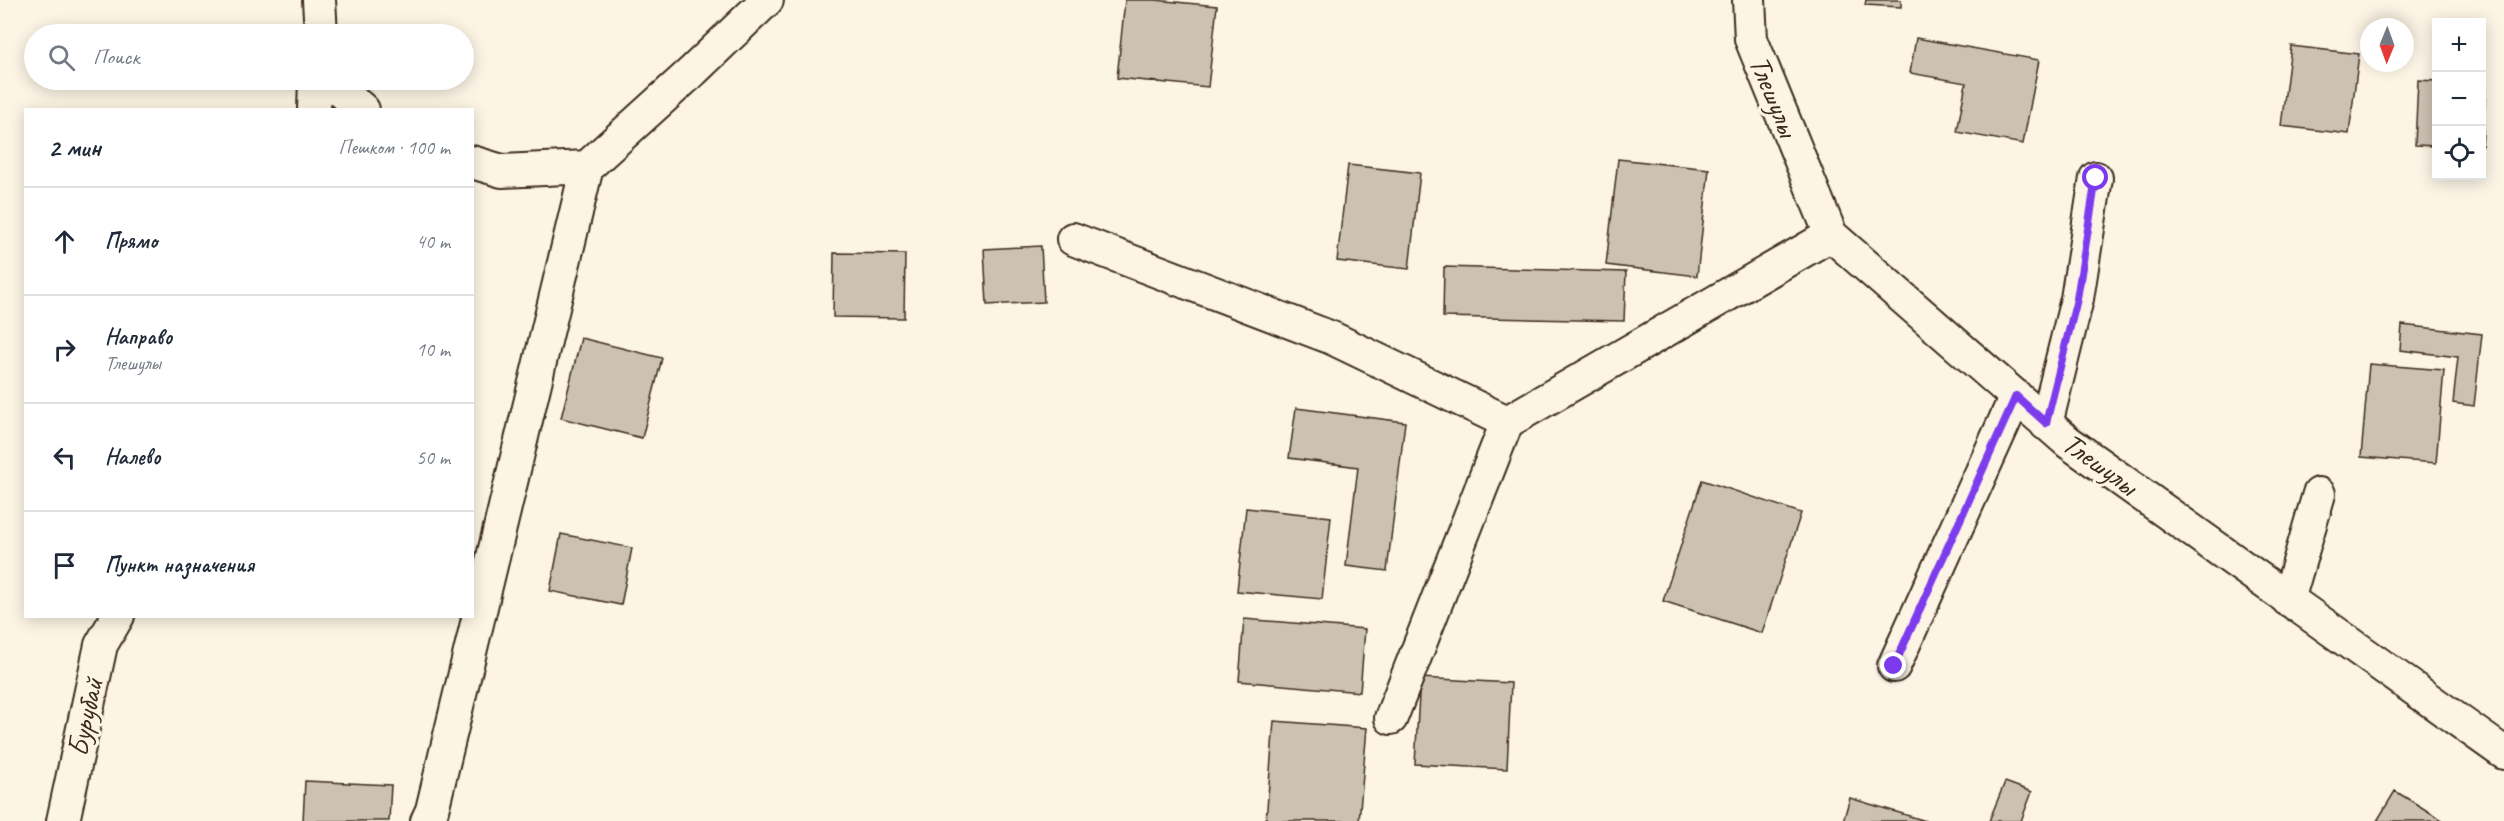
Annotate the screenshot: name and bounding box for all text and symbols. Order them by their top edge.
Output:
north arrow [2360,18,2414,72]
map controls [2432,18,2486,180]
button: + [2432,18,2486,72]
search box [24,24,474,90]
icon: search [45,41,78,74]
text: Поиск [93,43,139,71]
street label: Тлешулы [1741,50,1808,144]
button: − [2432,72,2486,126]
button: locate [2432,126,2486,180]
text: 2 мин [48,131,101,164]
text: Пешком · 100 m [338,135,450,160]
route start [2082,164,2108,190]
icon: ahead [48,225,81,258]
text: Прямо [105,227,157,255]
text: 40 m [416,229,450,254]
text: Направо [105,323,172,351]
icon: right [48,333,81,366]
text: 10 m [416,337,450,362]
text: Тлешулы [105,351,161,376]
street label: Тлешулы [2055,424,2147,505]
icon: left [48,441,81,474]
text: Налево [105,443,161,471]
text: 50 m [416,445,450,470]
icon: arrive [48,549,81,582]
text: Пункт назначения [105,551,254,579]
route end [1880,652,1906,678]
street label: Бурубай [58,673,112,760]

